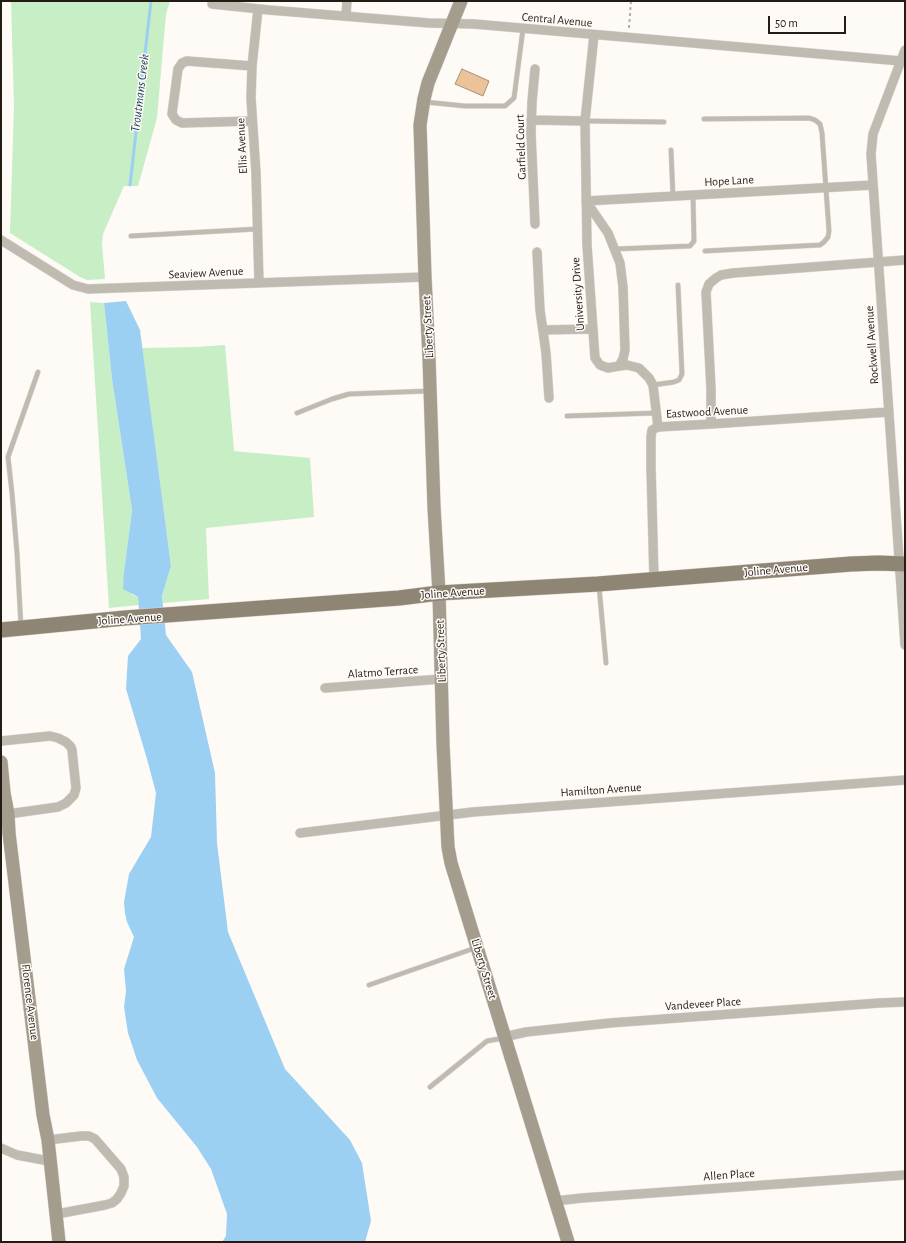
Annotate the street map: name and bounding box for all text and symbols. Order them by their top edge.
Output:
scale bar [770,8,848,34]
street label: Central Avenue [521,10,593,30]
text: 50 m [775,17,798,29]
water label: Troutmans Creek [127,53,153,133]
street label: Garfield Court [513,114,529,180]
street label: Ellis Avenue [233,118,251,174]
street label: Hope Lane [704,173,754,189]
street label: University Drive [568,257,588,331]
street label: Seaview Avenue [168,264,244,282]
street label: Liberty Street [419,295,437,359]
street label: Rockwell Avenue [862,305,882,385]
street label: Eastwood Avenue [666,403,748,421]
street label: Joline Avenue [744,560,808,580]
street label: Joline Avenue [421,584,485,602]
street label: Joline Avenue [98,610,162,628]
street label: Liberty Street [433,619,449,683]
street label: Alatmo Terrace [347,662,419,682]
street label: Hamilton Avenue [560,780,642,800]
street label: Liberty Street [468,937,500,1001]
street label: Florence Avenue [18,963,42,1041]
street label: Vandeveer Place [664,994,742,1014]
street label: Allen Place [703,1166,755,1184]

